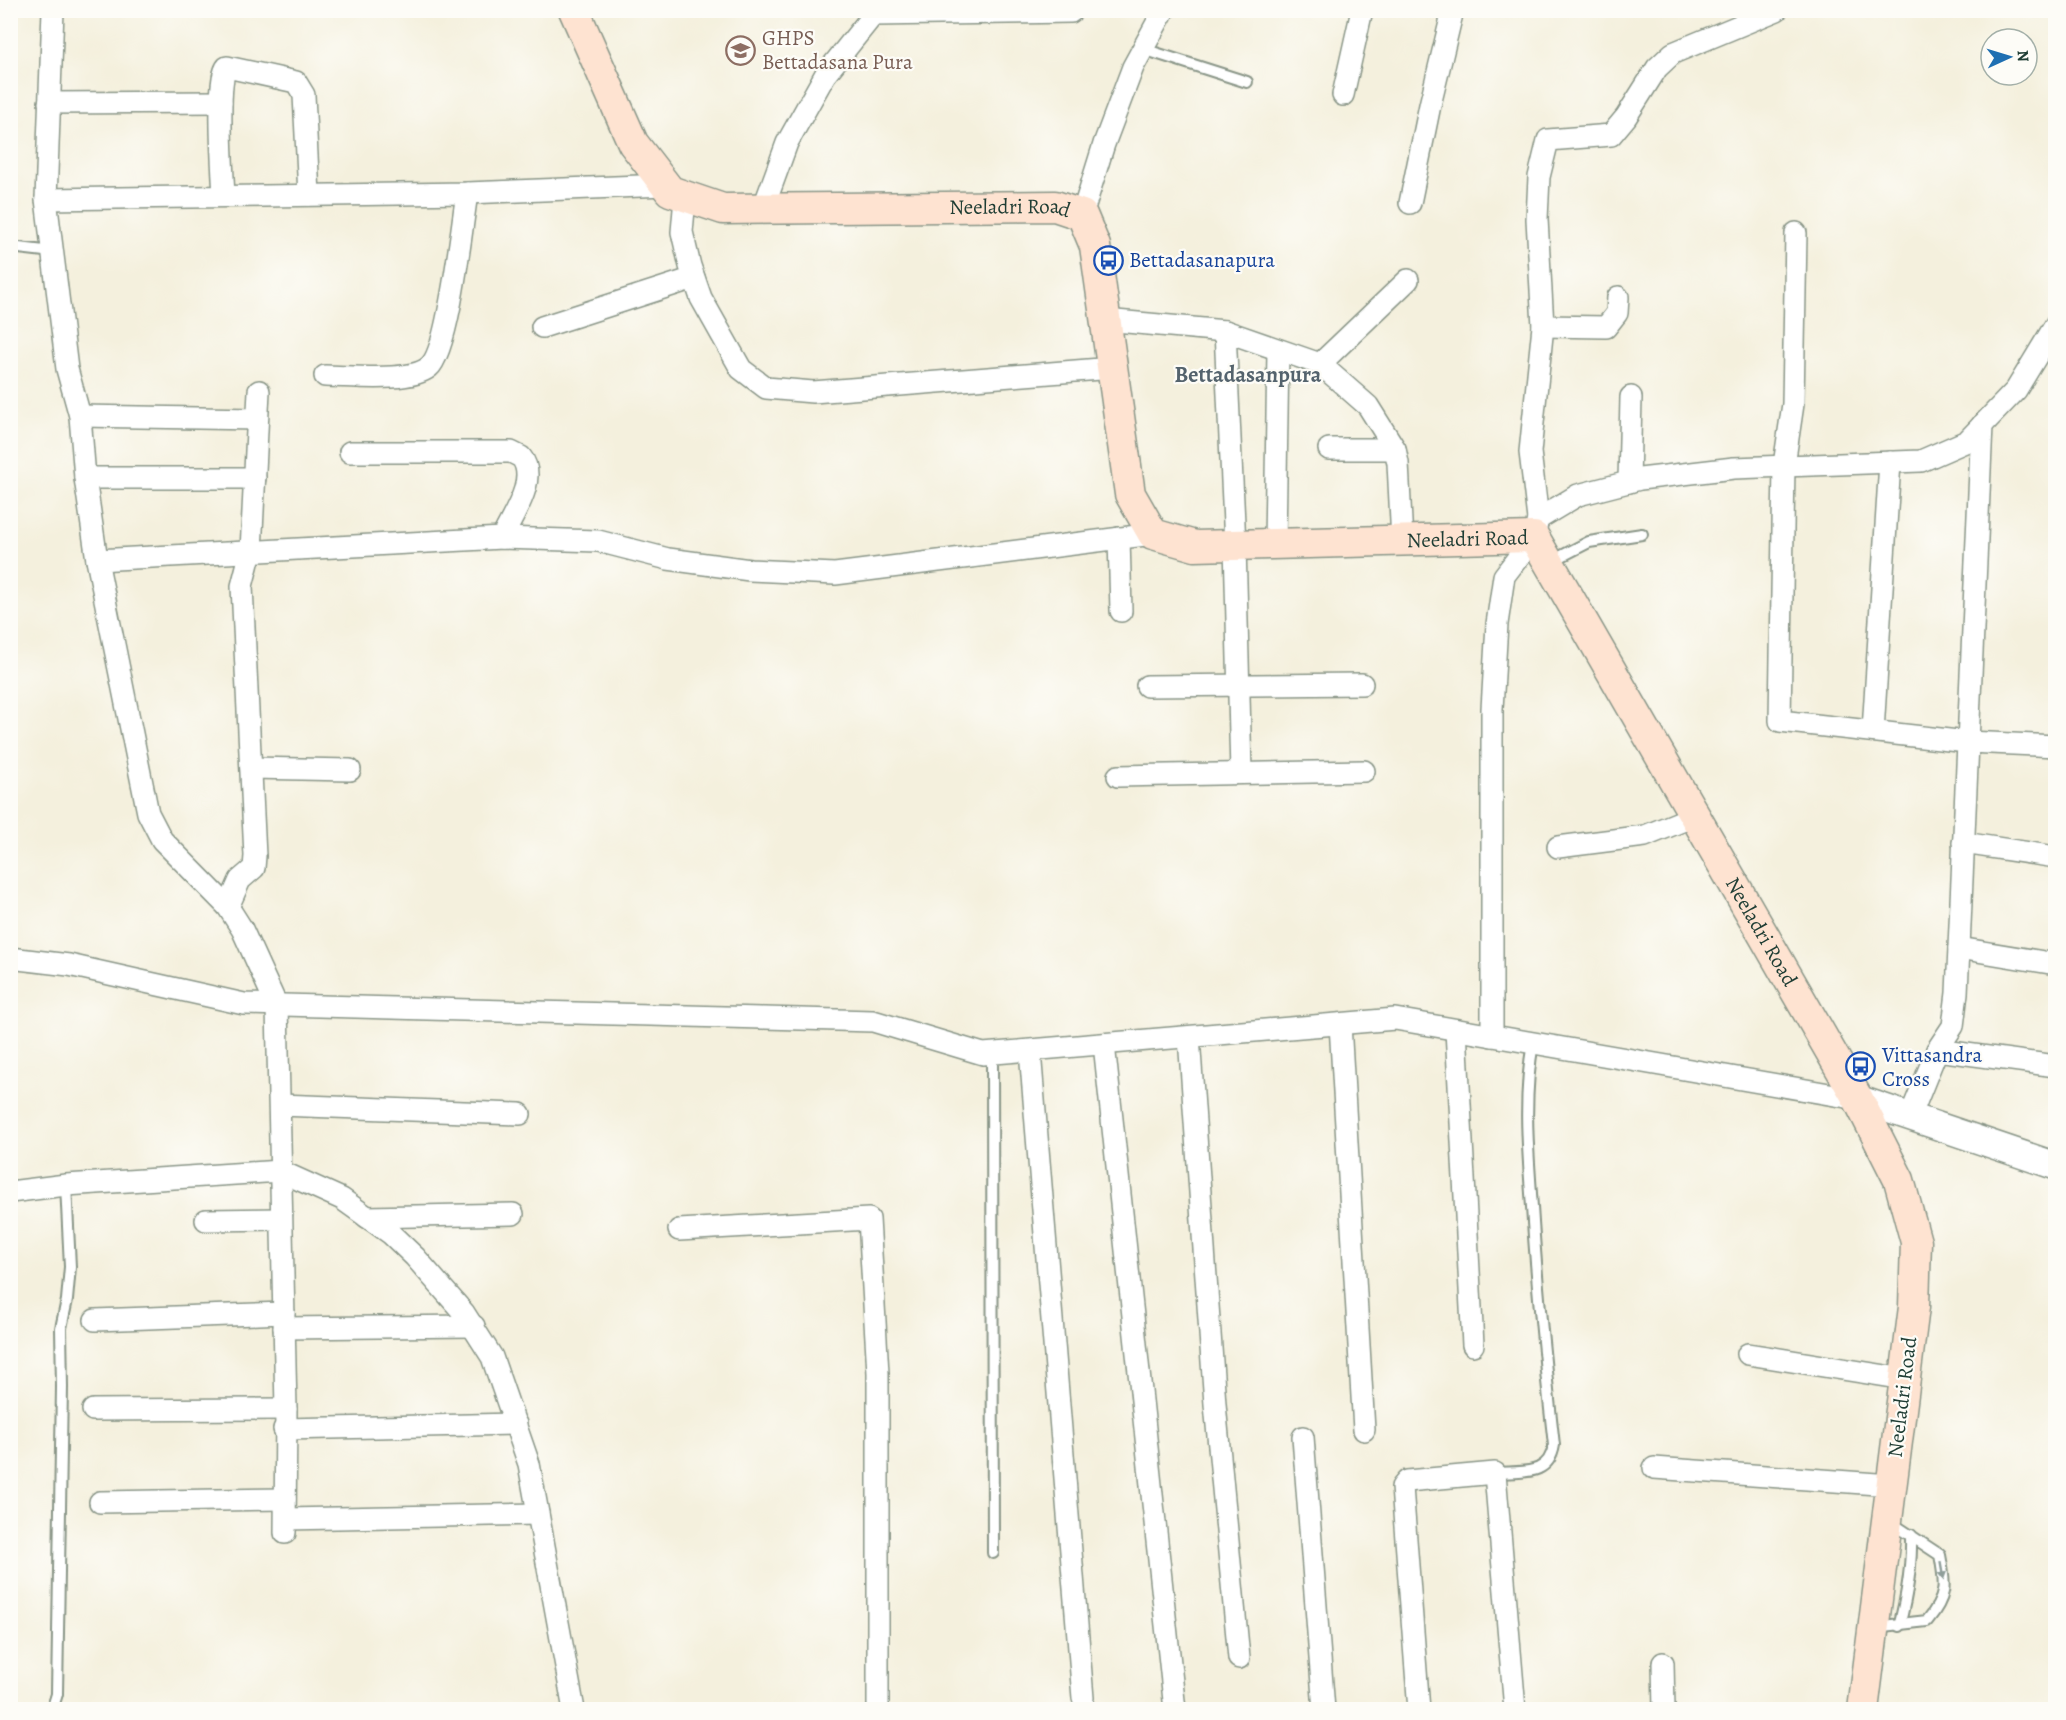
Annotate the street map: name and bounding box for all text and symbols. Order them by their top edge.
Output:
place label: GHPS Bettadasana Pura [762,24,913,76]
north arrow [1979,27,2039,87]
school or university icon: GHPS Bettadasana Pura [725,34,757,66]
text: N [2012,49,2034,63]
street label: Neeladri Road [949,192,1075,224]
bus stop icon: Bettadasanapura [1092,244,1124,276]
place label: Bettadasanapura [1129,246,1275,274]
district label: Bettadasanpura [1175,360,1322,390]
street label: Neeladri Road [1406,523,1529,554]
street label: Neeladri Road [1719,872,1804,992]
place label: Vittasandra Cross [1881,1041,1982,1093]
bus stop icon: Vittasandra Cross [1845,1051,1877,1083]
street label: Neeladri Road [1881,1334,1923,1459]
one-way arrow [1938,1562,1947,1581]

